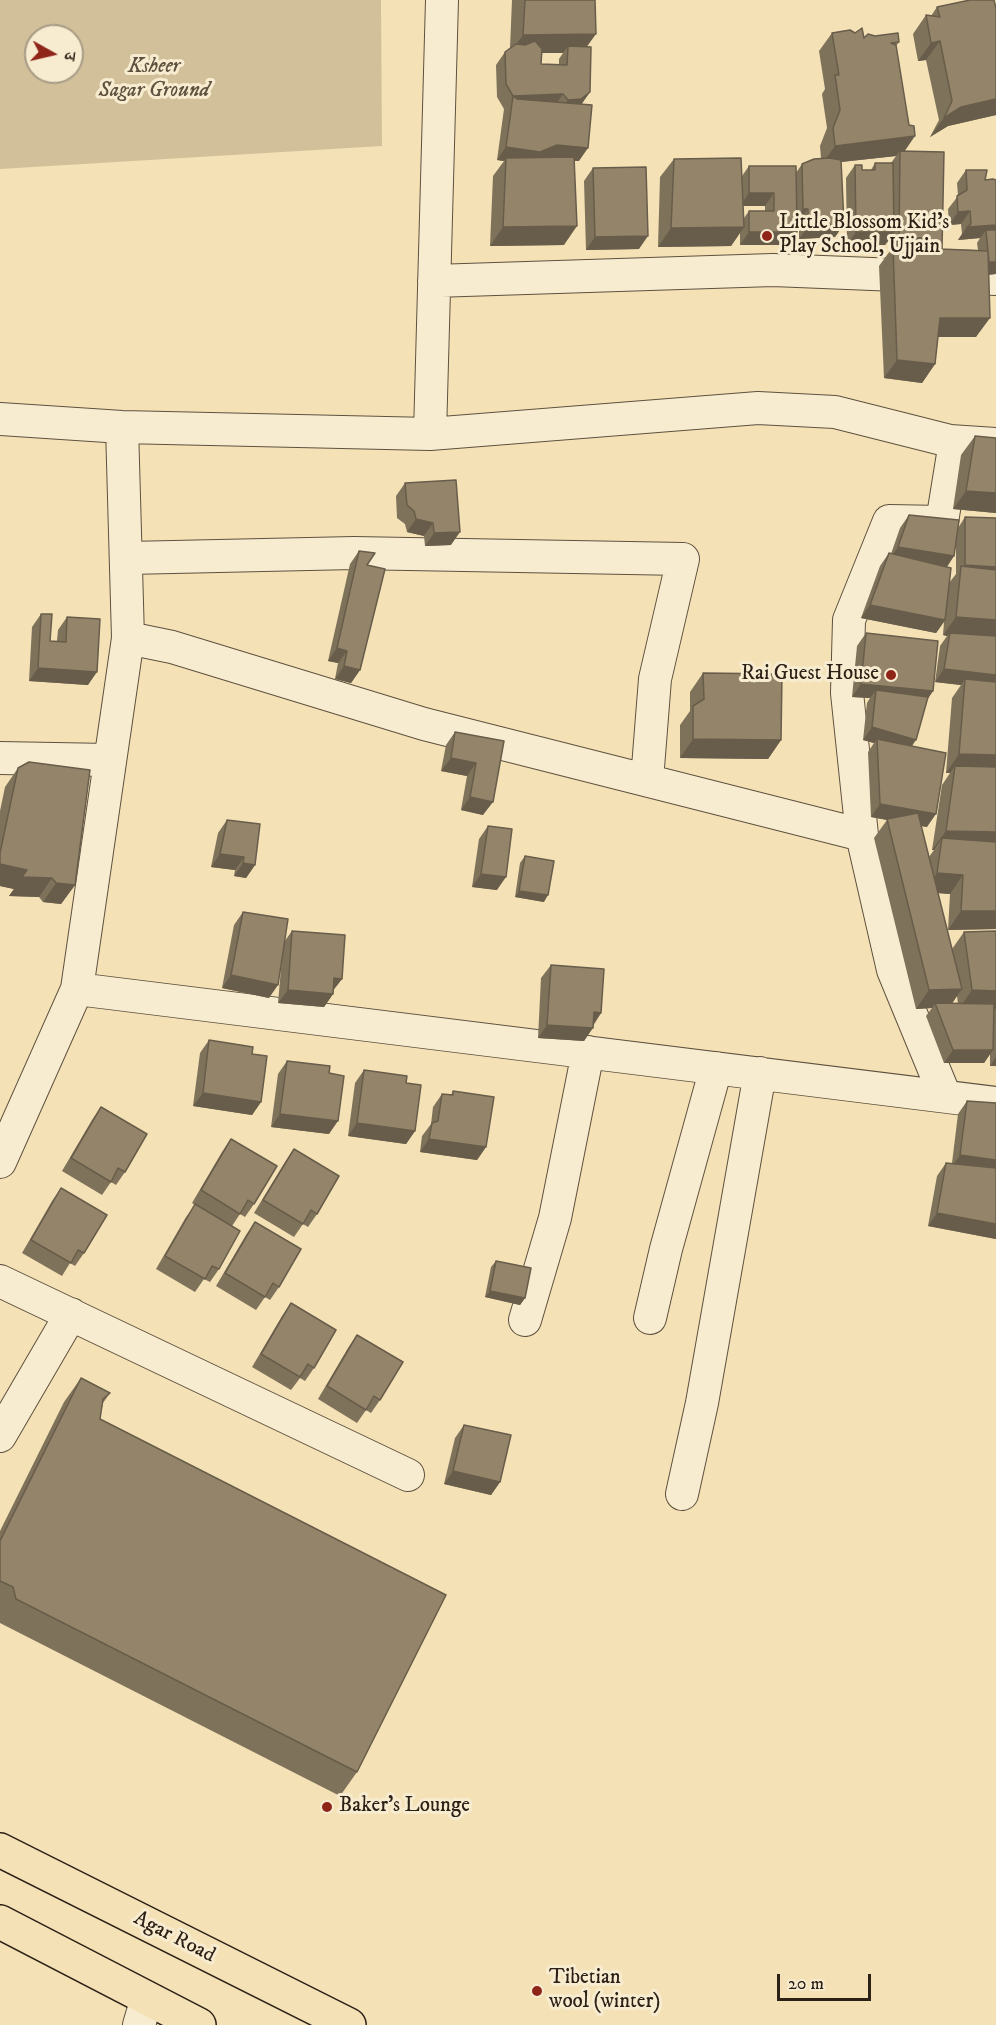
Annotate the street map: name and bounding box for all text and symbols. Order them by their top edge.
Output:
north arrow [24,24,84,84]
text: उ [59,51,80,62]
park label: Ksheer Sagar Ground [98,55,210,105]
place label: Little Blossom Kid's Play School, Ujjain [779,211,949,261]
marker: Little Blossom Kid's Play School, Ujjain [760,229,774,243]
place label: Rai Guest House [741,662,879,688]
marker: Rai Guest House [884,668,898,682]
place label: Baker's Lounge [339,1794,470,1820]
marker: Baker's Lounge [320,1800,334,1814]
street label: Agar Road [129,1907,219,1969]
scale bar [780,1962,874,2000]
place label: Tibetian wool (winter) [549,1966,660,2016]
text: 20 m [788,1973,824,1995]
marker: Tibetian wool (winter) [530,1984,544,1998]

